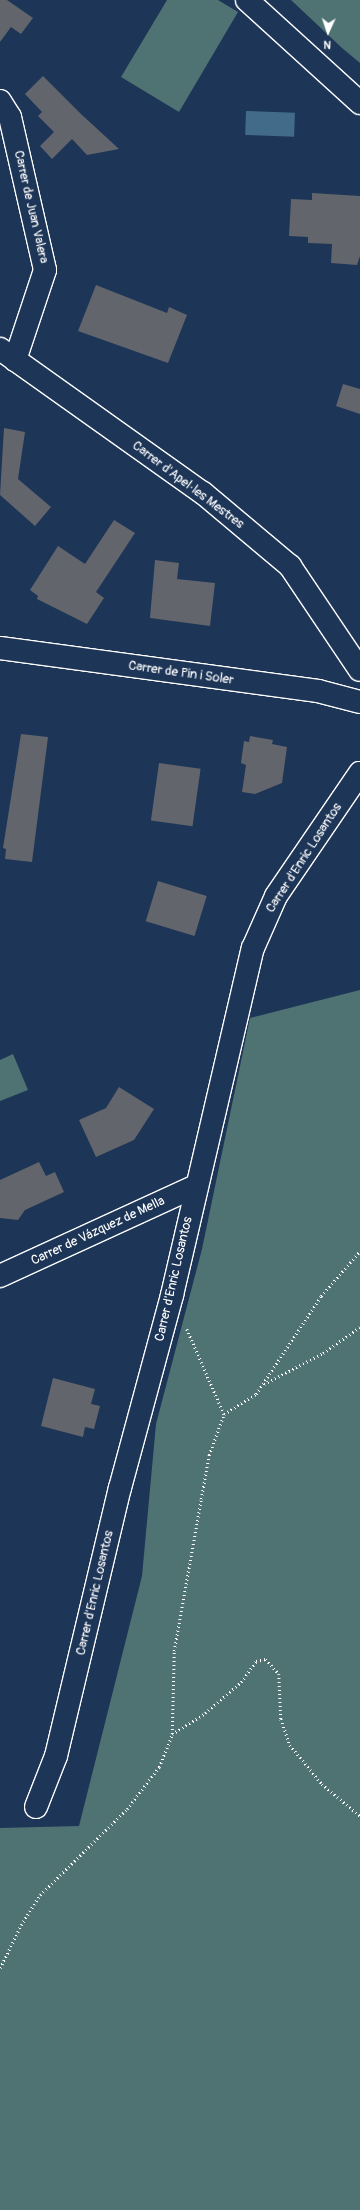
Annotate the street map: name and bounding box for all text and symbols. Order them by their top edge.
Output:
north arrow [308,12,348,52]
text: N [323,38,331,51]
street label: Carrer de Juan Valera [10,149,52,265]
street label: Carrer d'Apel·les Mestres [129,438,247,532]
street label: Carrer de Pin i Soler [127,658,235,688]
street label: Carrer d'Enric Losantos [263,800,345,916]
street label: Carrer de Vázquez de Mella [29,1193,167,1269]
street label: Carrer d'Enric Losantos [152,1215,196,1343]
street label: Carrer d'Enric Losantos [73,1529,117,1657]

